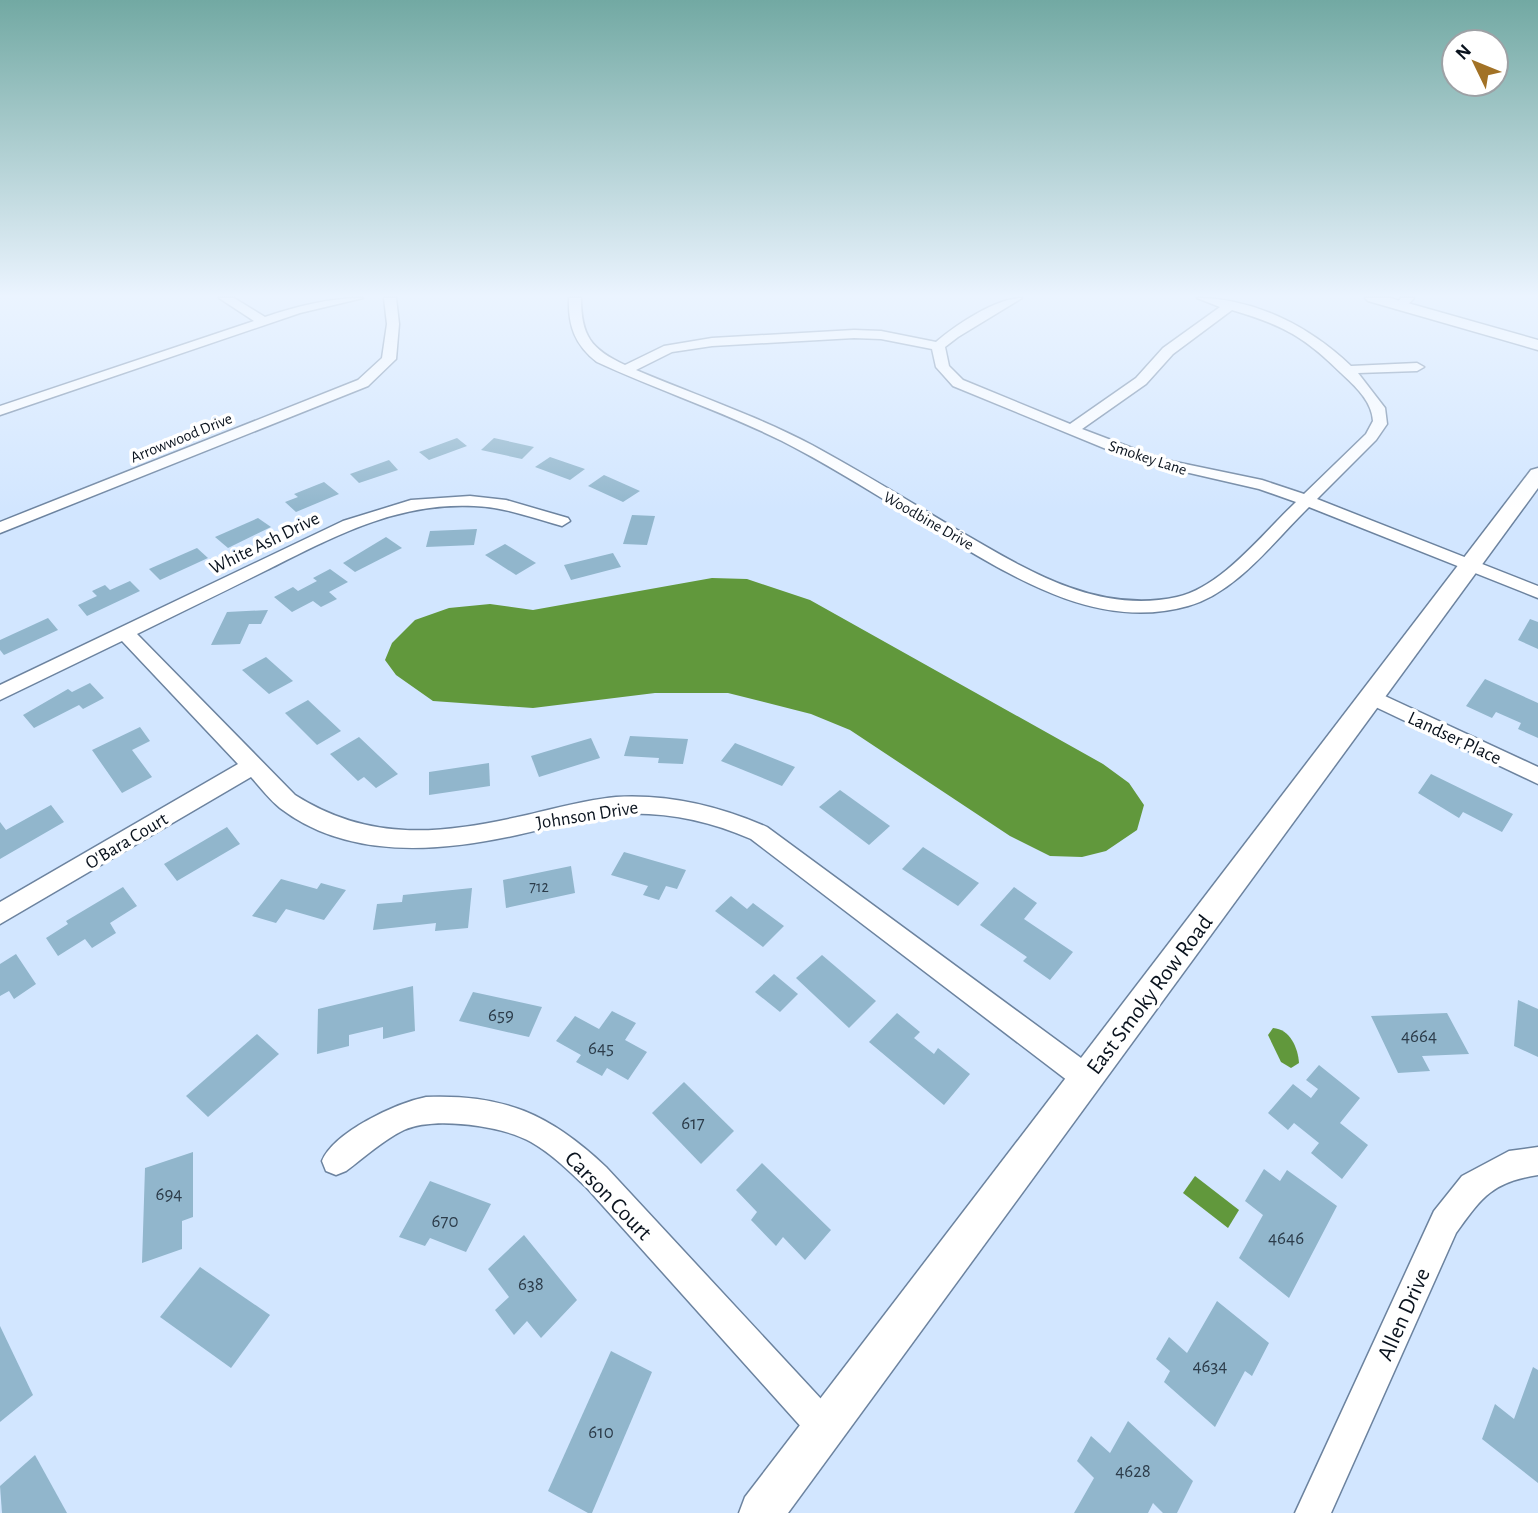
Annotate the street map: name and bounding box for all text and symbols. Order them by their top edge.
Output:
north arrow [1440,28,1510,98]
text: N [1452,41,1475,64]
street label: Arrowwood Drive [128,410,235,466]
street label: Smokey Lane [1106,438,1189,479]
street label: Woodbine Drive [881,489,976,553]
street label: White Ash Drive [207,509,323,578]
street label: Landser Place [1405,708,1504,768]
street label: Johnson Drive [535,798,640,833]
street label: O'Bara Court [82,809,171,873]
house number: 712 [529,879,549,895]
street label: East Smoky Row Road [1083,911,1218,1079]
house number: 659 [488,1006,514,1025]
house number: 4664 [1401,1027,1437,1046]
house number: 645 [588,1039,614,1058]
house number: 617 [681,1114,705,1133]
street label: Carson Court [560,1147,656,1246]
house number: 694 [156,1185,183,1204]
house number: 670 [432,1212,458,1231]
house number: 4646 [1268,1229,1304,1248]
street label: Allen Drive [1374,1265,1435,1364]
house number: 638 [518,1275,544,1294]
house number: 4634 [1192,1357,1228,1376]
house number: 610 [588,1423,614,1442]
house number: 4628 [1115,1462,1151,1481]

